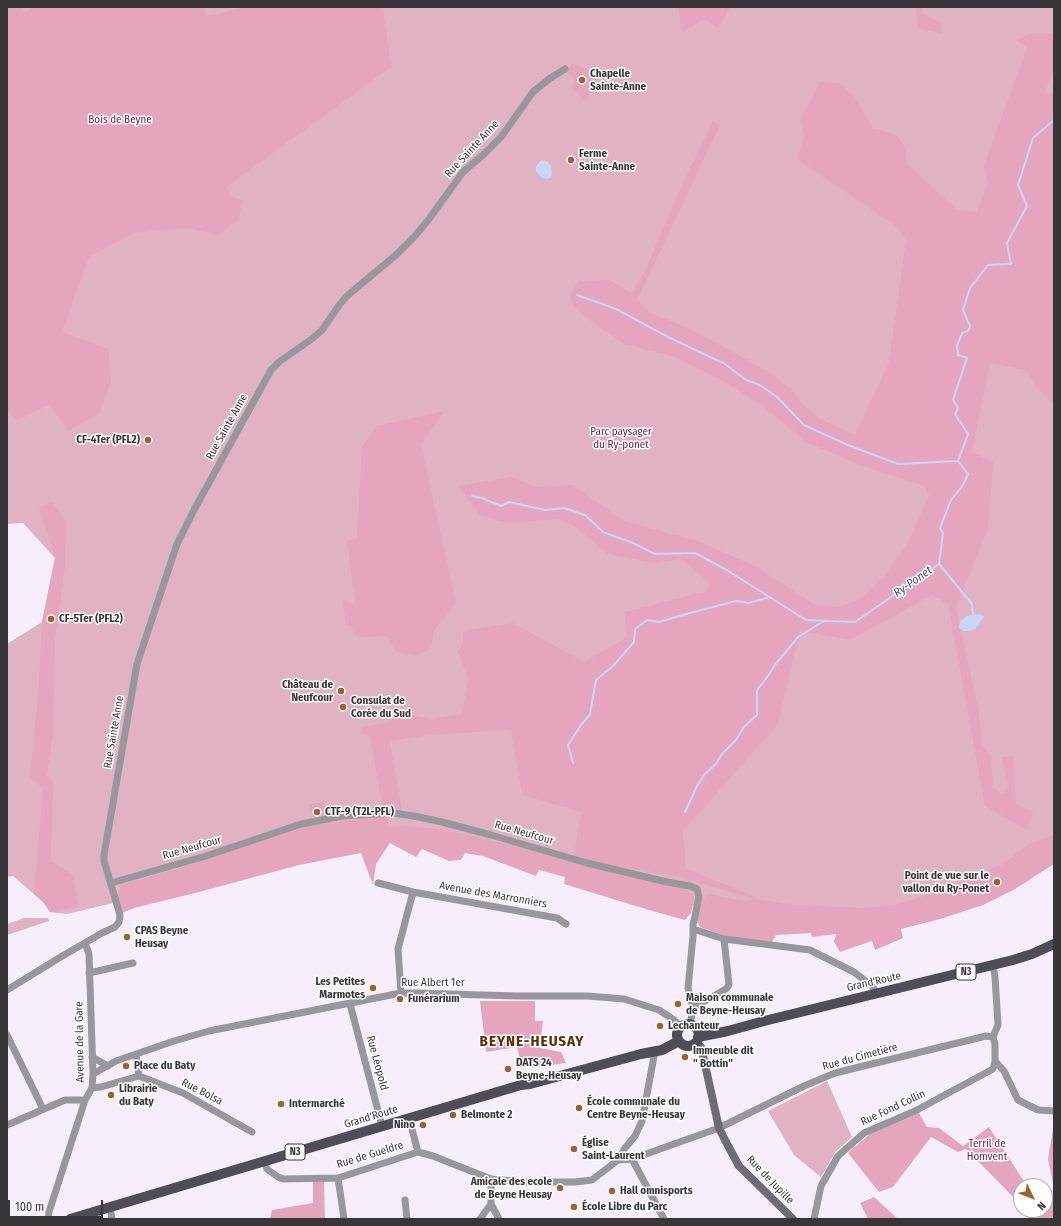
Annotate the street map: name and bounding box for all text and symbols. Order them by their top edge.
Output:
place label: Chapelle Sainte-Anne [590,67,646,93]
marker: Chapelle Sainte-Anne [577,75,587,85]
park label: Bois de Beyne [88,113,152,127]
street label: Rue Sainte Anne [442,118,502,180]
place label: Ferme Sainte-Anne [579,147,635,173]
marker: Ferme Sainte-Anne [566,155,576,165]
street label: Rue Sainte Anne [203,392,251,462]
park label: Parc paysager du Ry-ponet [590,425,652,451]
place label: CF-4Ter (PFL2) [76,433,140,447]
marker: CF-4Ter (PFL2) [143,435,153,445]
water label: Ry-Ponet [891,563,935,601]
place label: CF-5Ter (PFL2) [59,612,123,626]
marker: CF-5Ter (PFL2) [46,614,56,624]
place label: Château de Neufcour [282,678,333,704]
marker: Château de Neufcour [336,686,346,696]
place label: Consulat de Corée du Sud [351,694,411,720]
street label: Rue Sainte Anne [101,695,127,769]
marker: Consulat de Corée du Sud [338,702,348,712]
place label: CTF-9 (T2L-PFL) [325,805,394,819]
marker: CTF-9 (T2L-PFL) [312,807,322,817]
street label: Rue Neufcour [493,818,555,848]
street label: Rue Neufcour [161,833,223,863]
place label: Point de vue sur le vallon du Ry-Ponet [903,869,989,895]
marker: Point de vue sur le vallon du Ry-Ponet [992,877,1002,887]
street label: Avenue des Marronniers [438,879,548,911]
place label: CPAS Beyne Heusay [135,924,188,950]
marker: CPAS Beyne Heusay [122,932,132,942]
road number: N3 [956,964,976,980]
street label: Grand'Route [846,969,902,995]
place label: Les Petites Marmotes [315,975,365,1001]
street label: Rue Albert 1er [401,976,465,990]
marker: Les Petites Marmotes [368,983,378,993]
place label: Maison communale de Beyne-Heusay [686,991,774,1017]
place label: Funérarium [408,992,460,1006]
marker: Funérarium [395,994,405,1004]
marker: Maison communale de Beyne-Heusay [673,999,683,1009]
street label: Avenue de la Gare [73,1001,87,1083]
place label: Lechanteur [668,1019,719,1033]
marker: Lechanteur [655,1021,665,1031]
district label: BEYNE-HEUSAY [480,1033,584,1051]
street label: Rue Léopold [363,1034,391,1092]
street label: Rue du Cimetière [821,1041,899,1073]
place label: Immeuble dit " Bottin" [693,1044,754,1070]
marker: Immeuble dit " Bottin" [680,1052,690,1062]
place label: DATS 24 Beyne-Heusay [516,1056,582,1082]
place label: Place du Baty [134,1059,195,1073]
marker: Place du Baty [121,1061,131,1071]
marker: DATS 24 Beyne-Heusay [503,1064,513,1074]
street label: Rue Bolsa [179,1076,225,1108]
place label: Librairie du Baty [119,1082,157,1108]
street label: Rue Fond Collin [859,1087,927,1129]
marker: Librairie du Baty [106,1090,116,1100]
place label: École communale du Centre Beyne-Heusay [587,1095,685,1121]
place label: Intermarché [289,1097,345,1111]
marker: Intermarché [276,1099,286,1109]
street label: Grand'Route [343,1103,399,1131]
marker: École communale du Centre Beyne-Heusay [574,1103,584,1113]
place label: Belmonte 2 [461,1108,512,1122]
marker: Belmonte 2 [448,1110,458,1120]
place label: Nino [394,1118,415,1132]
marker: Nino [418,1120,428,1130]
place label: Église Saint-Laurent [582,1136,645,1162]
park label: Terril de Homvent [967,1137,1007,1163]
street label: Rue de Gueldre [335,1139,405,1171]
road number: N3 [285,1144,305,1160]
marker: Église Saint-Laurent [569,1144,579,1154]
street label: Rue de Jupille [744,1153,796,1207]
place label: Amicale des ecole de Beyne Heusay [471,1175,552,1201]
north arrow [1013,1178,1053,1218]
marker: Amicale des ecole de Beyne Heusay [555,1183,565,1193]
place label: Hall omnisports [620,1184,693,1198]
marker: Hall omnisports [607,1186,617,1196]
scale bar [10,1192,105,1218]
text: N [1034,1199,1048,1213]
text: 100 m [15,1200,44,1214]
place label: École Libre du Parc [582,1200,667,1214]
marker: École Libre du Parc [569,1202,579,1212]

